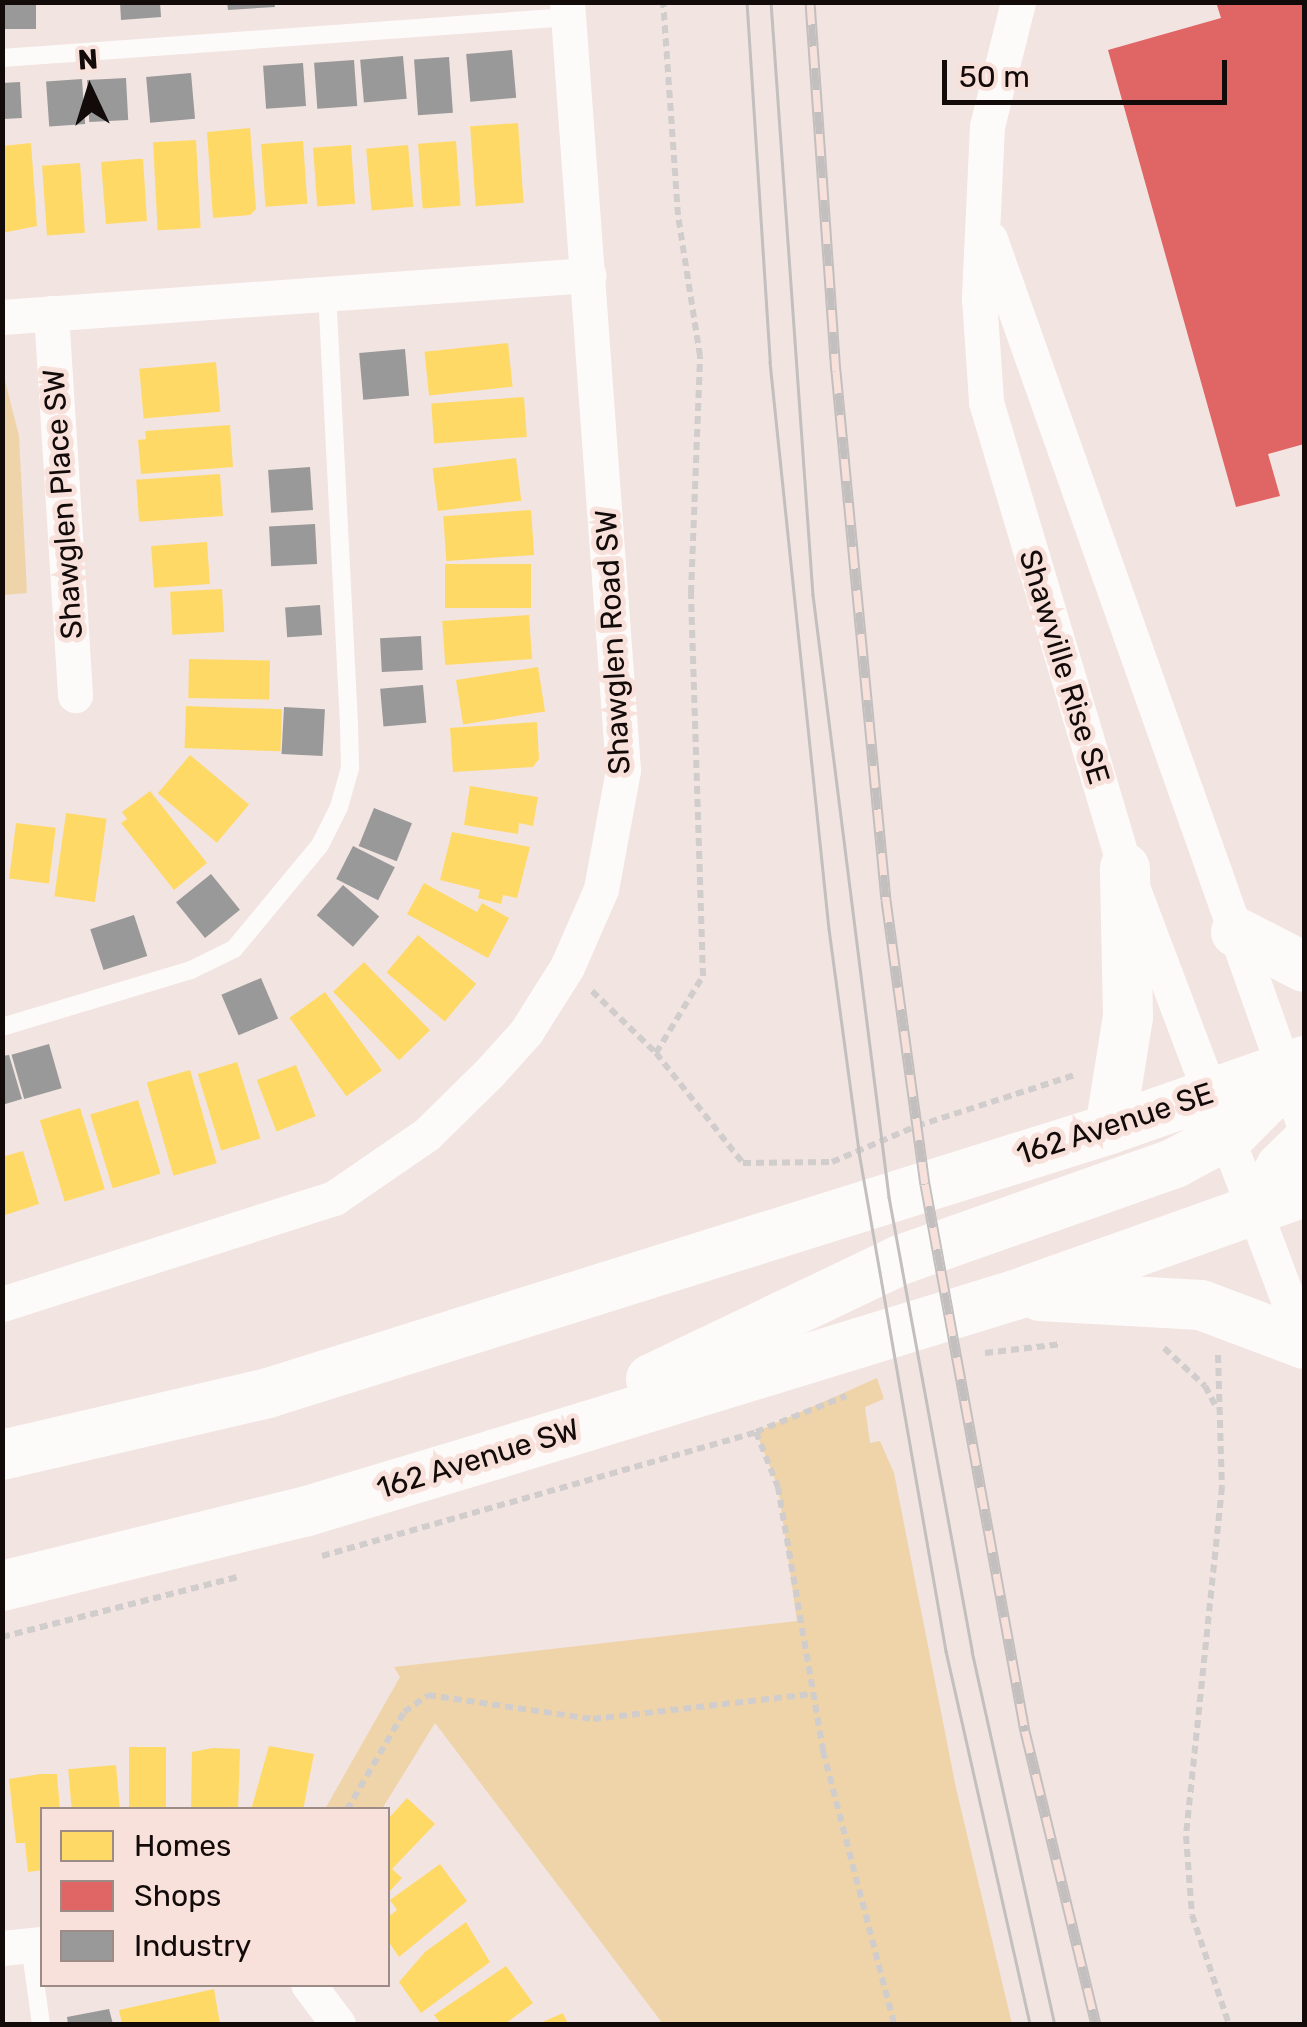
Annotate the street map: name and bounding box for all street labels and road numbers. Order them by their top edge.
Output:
street label: Shawglen Place SW [36,368,90,640]
street label: Shawglen Road SW [588,509,638,775]
street label: Shawville Rise SE [1011,545,1117,789]
street label: 162 Avenue SE [1012,1075,1218,1173]
street label: 162 Avenue SW [372,1411,584,1507]

